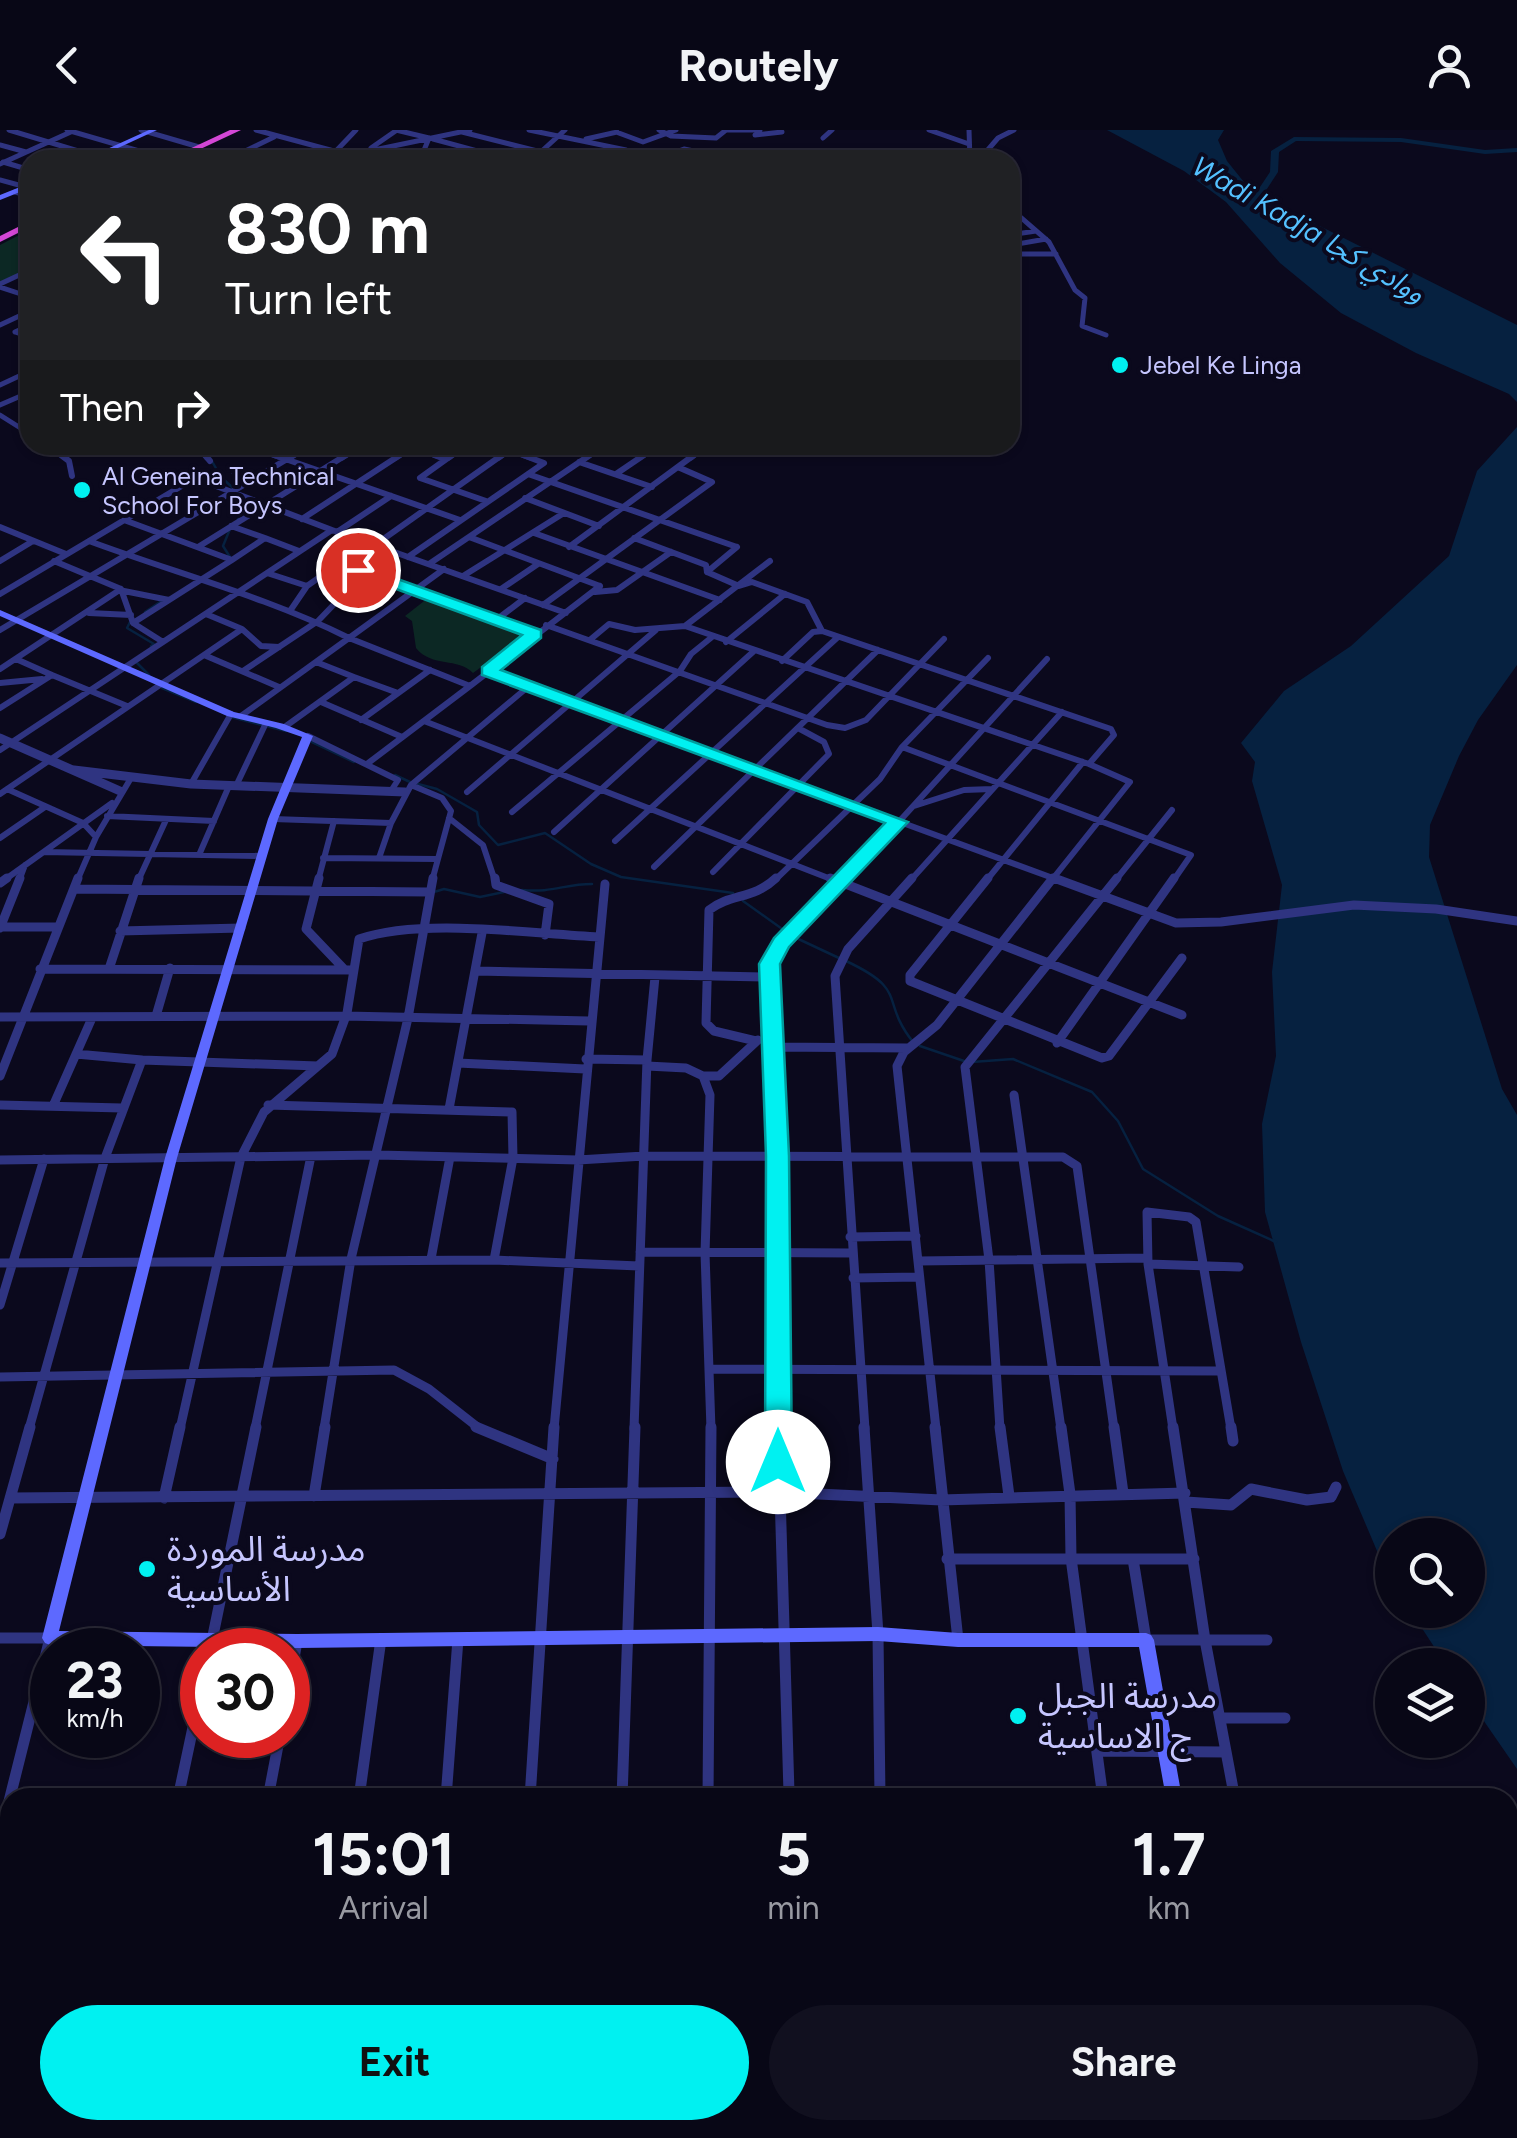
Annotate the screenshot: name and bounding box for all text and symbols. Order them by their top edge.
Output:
icon: back [40,38,95,93]
text: Routely [678,38,839,92]
icon: person [1422,38,1477,93]
water label: Wadi Kadja ووادي كجا [1184,149,1432,314]
text: 830 m [225,186,430,271]
icon: left [60,190,190,320]
text: Turn left [225,271,392,325]
place label: Jebel Ke Linga [1140,350,1302,380]
marker: Jebel Ke Linga [1109,354,1131,376]
icon: right [164,380,219,435]
text: Then [60,385,144,431]
place label: Al Geneina Technical School For Boys [102,461,334,520]
marker: Al Geneina Technical School For Boys [71,479,93,501]
pin [316,528,401,613]
icon: arrive [331,543,386,598]
position arrow [726,1410,830,1514]
map controls [1375,1518,1485,1758]
button: search [1375,1518,1485,1628]
place label: مدرسة الموردة الأساسية [167,1528,366,1610]
marker: مدرسة الموردة الأساسية [136,1558,158,1580]
speed limit sign: 30 [180,1628,310,1758]
button: layers [1375,1648,1485,1758]
text: 23 [67,1650,123,1711]
place label: مدرسة الجبل ج الاساسية [1038,1675,1217,1762]
text: km/h [66,1703,124,1733]
marker: مدرسة الجبل ج الاساسية [1007,1705,1029,1727]
text: 15:01 [312,1818,455,1890]
text: 5 [776,1818,811,1890]
text: 1.7 [1132,1818,1206,1890]
text: Arrival [338,1889,429,1927]
text: min [767,1889,820,1927]
text: km [1147,1889,1190,1927]
button: Exit [40,2005,749,2120]
button: Share [769,2005,1478,2120]

